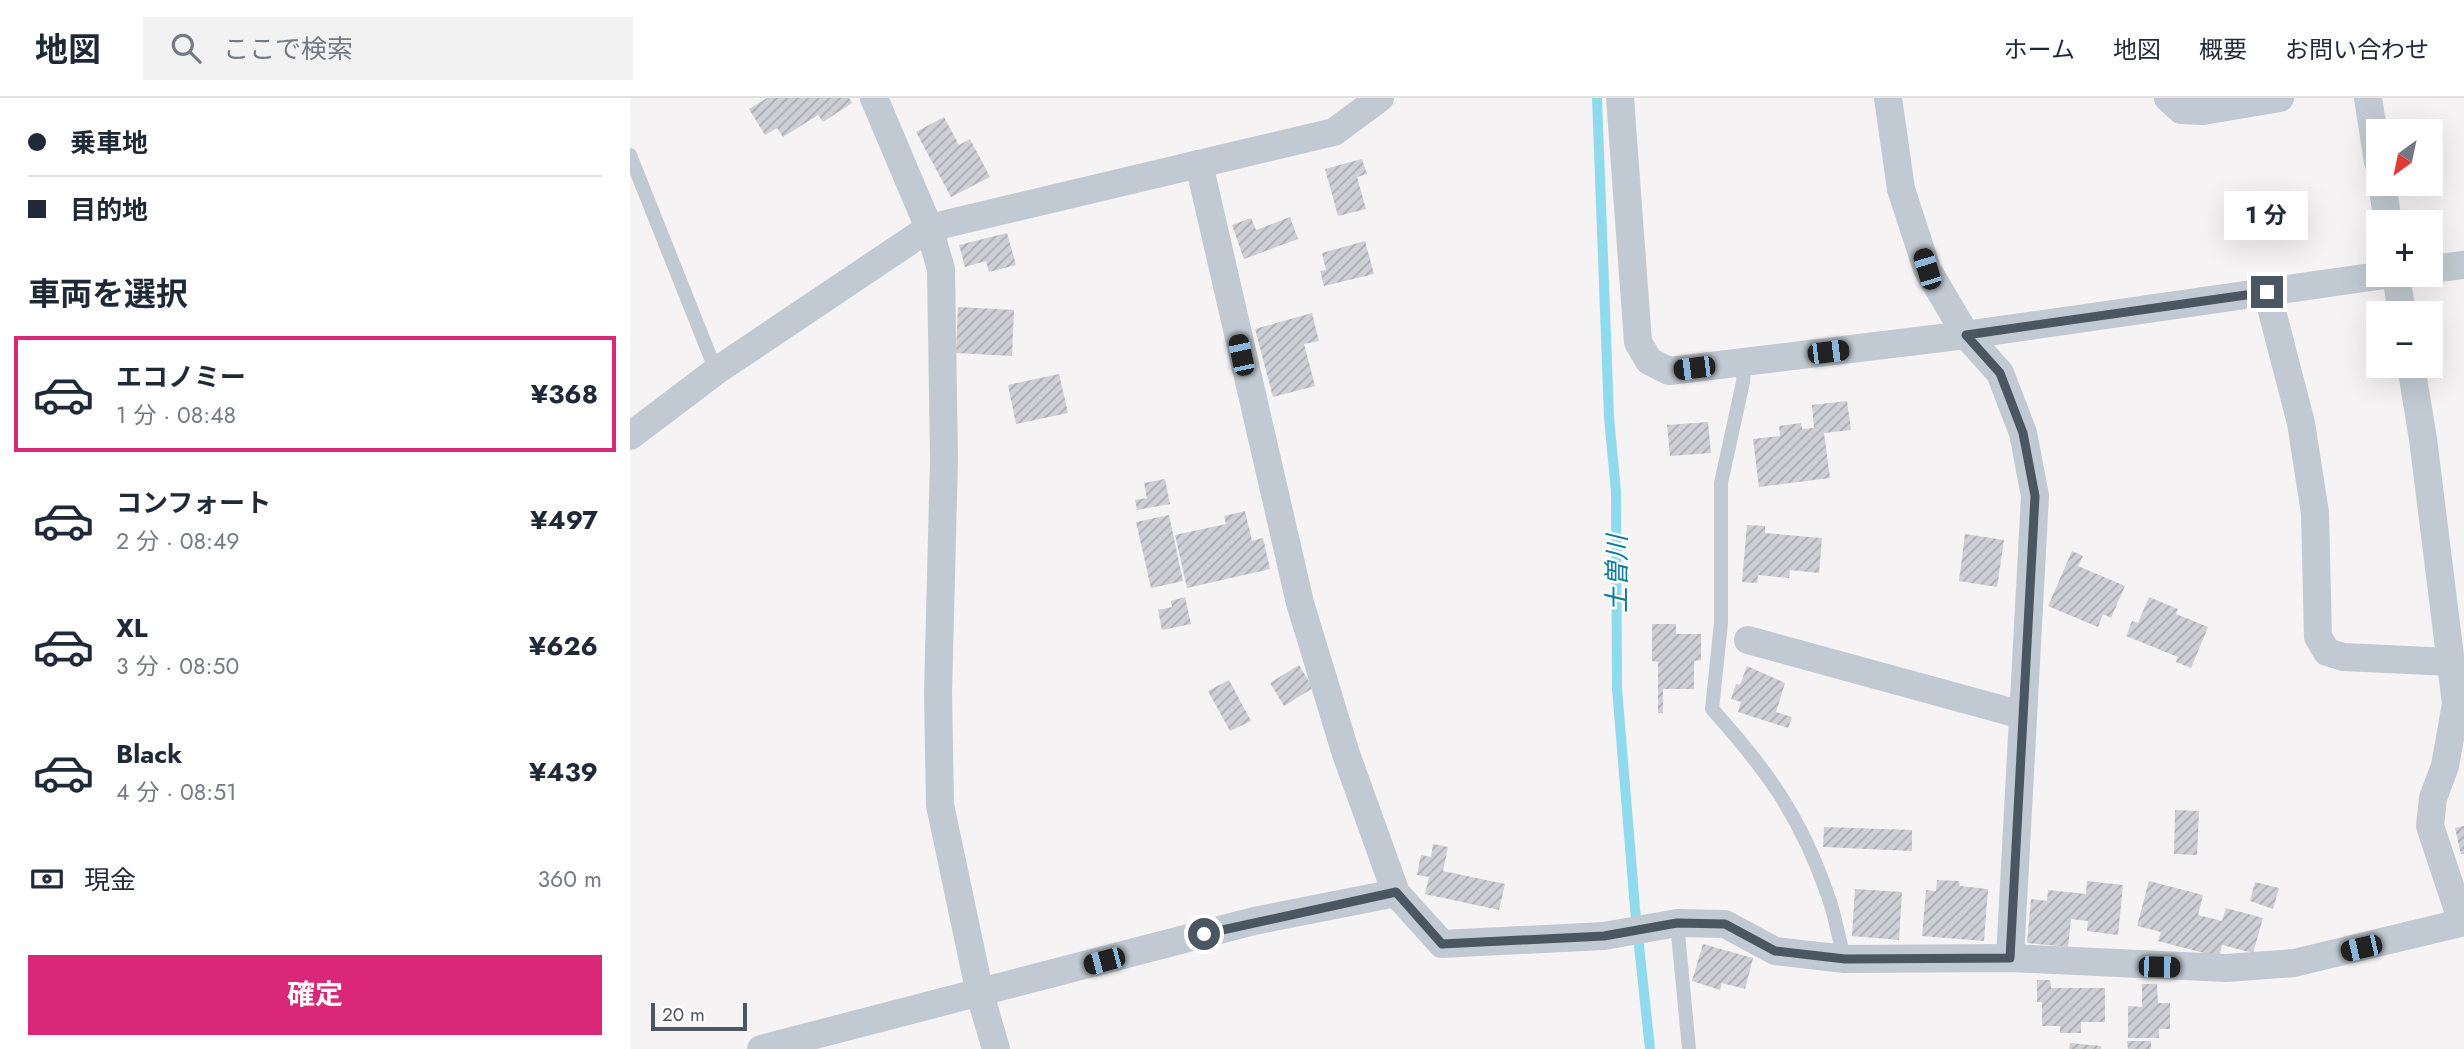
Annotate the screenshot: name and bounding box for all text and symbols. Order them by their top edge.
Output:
search box [143,17,633,80]
text: 地図 [35,26,101,73]
icon: search [167,29,205,67]
text: ここで検索 [223,30,353,68]
text: ホーム [2004,32,2075,67]
text: 地図 [2113,32,2161,67]
text: 概要 [2199,32,2247,67]
text: お問い合わせ [2285,32,2429,67]
north arrow [2366,119,2443,196]
map controls [2366,119,2443,378]
text: 乗車地 [70,124,148,162]
callout: 1 分 [2225,190,2309,240]
text: 目的地 [70,191,148,229]
text: 1 分 [2245,198,2287,232]
button: + [2366,210,2443,287]
car [1911,246,1944,292]
text: 車両を選択 [28,271,188,317]
route end [2251,276,2283,308]
button: − [2366,301,2443,378]
car [1227,332,1256,378]
car [1806,339,1851,365]
car [1672,355,1717,381]
text: エコノミー [116,358,246,396]
icon: car [32,363,95,426]
text: ¥368 [531,375,598,413]
text: 1 分 · 08:48 [116,398,236,432]
text: コンフォート [116,484,271,522]
icon: car [32,489,95,552]
text: ¥497 [530,501,598,539]
text: 2 分 · 08:49 [116,524,240,558]
water label: 土曽川 [1598,532,1636,613]
text: XL [116,609,148,647]
icon: car [32,615,95,678]
text: ¥626 [529,627,598,665]
text: 3 分 · 08:50 [116,649,239,683]
text: Black [116,735,182,773]
icon: car [32,741,95,804]
text: ¥439 [529,753,598,791]
text: 4 分 · 08:51 [116,775,237,809]
icon: cash [28,860,66,898]
text: 現金 [84,861,136,899]
text: 360 m [538,862,602,896]
route start [1188,918,1220,950]
car [2339,933,2384,963]
car [1081,945,1128,977]
button: 確定 [28,955,602,1035]
car [2138,956,2181,978]
scale bar [651,1000,747,1032]
text: 20 m [662,1001,705,1028]

